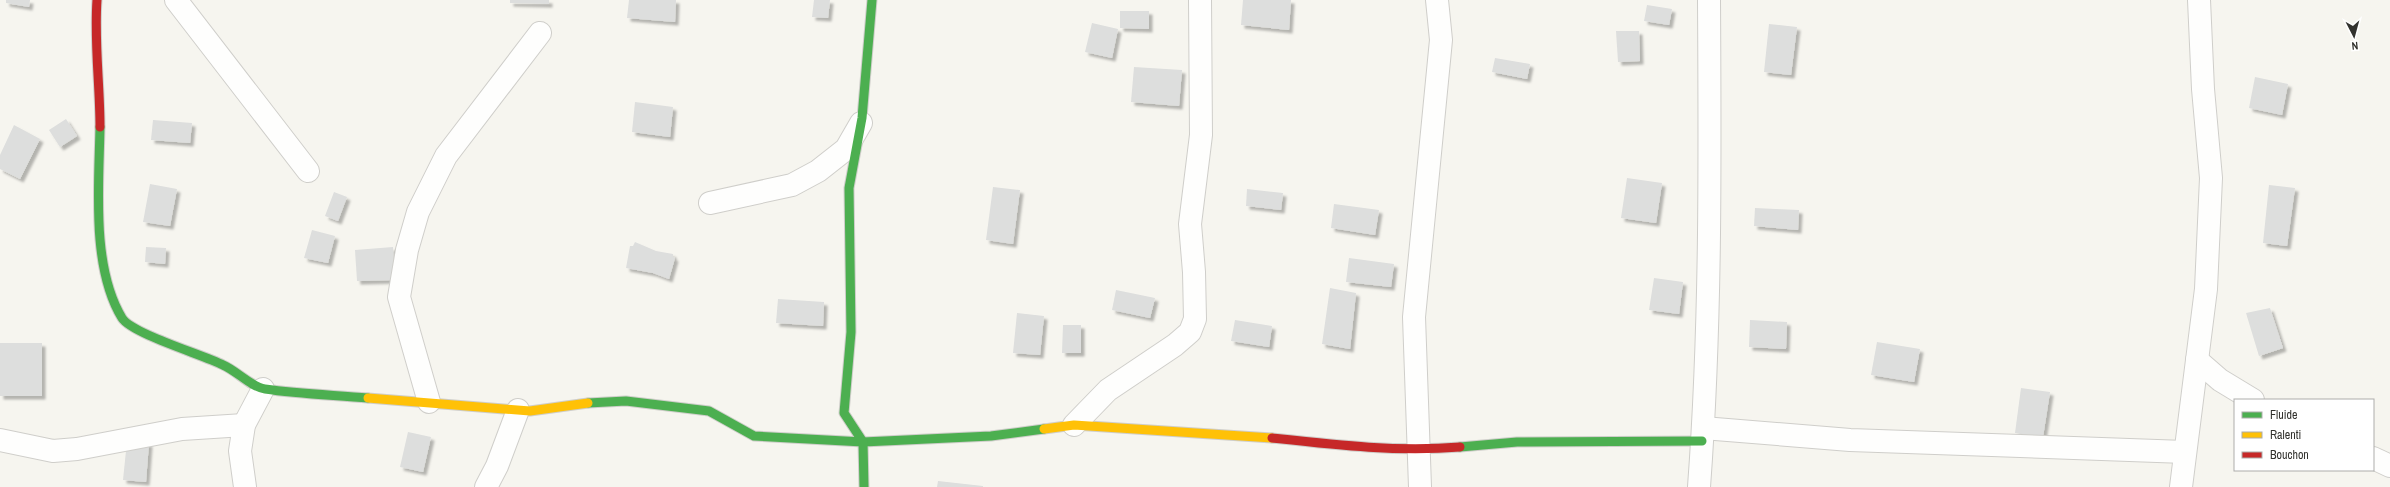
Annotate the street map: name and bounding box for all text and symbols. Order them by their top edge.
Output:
north arrow [2334,16,2374,56]
text: N [2351,39,2359,53]
legend [2234,399,2374,471]
text: Fluide [2270,407,2297,423]
text: Ralenti [2270,427,2301,443]
text: Bouchon [2270,447,2309,463]

